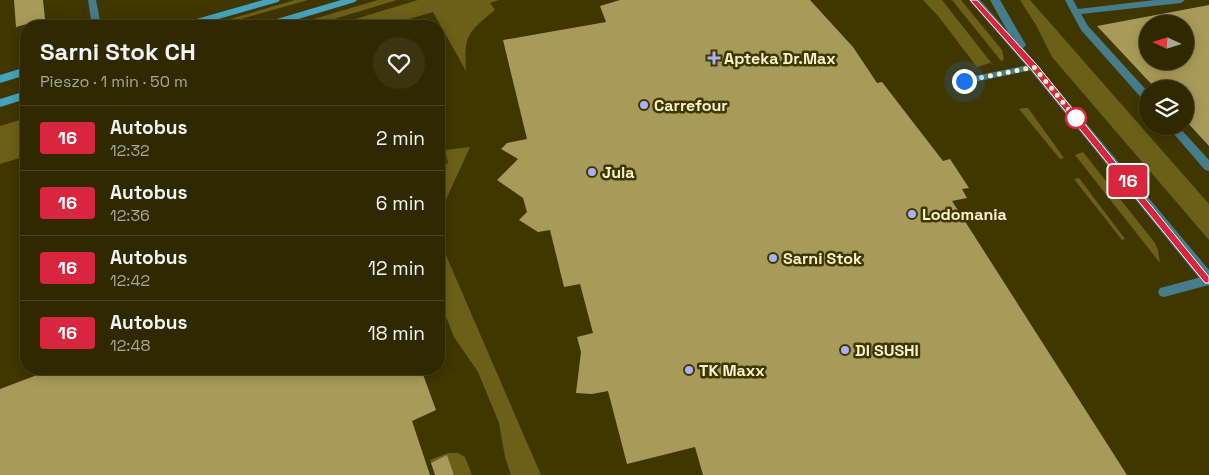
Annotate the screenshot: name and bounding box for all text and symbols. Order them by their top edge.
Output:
north arrow [1139,15,1194,70]
map controls [1139,15,1194,135]
text: Sarni Stok CH [40,36,196,67]
button: heart [373,37,425,89]
place label: Apteka Dr.Max [724,48,836,69]
marker: Apteka Dr.Max [708,52,720,64]
your location [952,69,977,94]
text: Pieszo · 1 min · 50 m [40,71,188,92]
button: layers [1139,80,1194,135]
place label: Carrefour [654,95,728,116]
marker: Carrefour [638,99,650,111]
unlabelled marker [1065,107,1087,129]
text: Autobus [110,115,187,140]
text: 16 [58,126,77,149]
text: 2 min [376,126,425,151]
text: 12:32 [110,140,150,161]
place label: Jula [602,162,635,183]
line badge: 16 [1106,165,1150,197]
marker: Jula [586,166,598,178]
text: 16 [1118,169,1138,192]
text: Autobus [110,180,187,205]
text: 16 [58,191,77,214]
text: 6 min [376,191,425,216]
place label: Lodomania [922,204,1007,225]
text: 12:36 [110,205,150,226]
marker: Lodomania [906,208,918,220]
text: Autobus [110,245,187,270]
place label: Sarni Stok [783,248,862,269]
marker: Sarni Stok [767,252,779,264]
text: 16 [58,256,77,279]
text: 12 min [368,256,425,281]
text: 12:42 [110,270,150,291]
text: Autobus [110,310,187,335]
text: 16 [58,321,77,344]
text: 18 min [368,321,425,346]
text: 12:48 [110,335,150,356]
place label: DI SUSHI [855,340,919,361]
marker: DI SUSHI [839,344,851,356]
place label: TK Maxx [699,360,765,381]
marker: TK Maxx [683,364,695,376]

